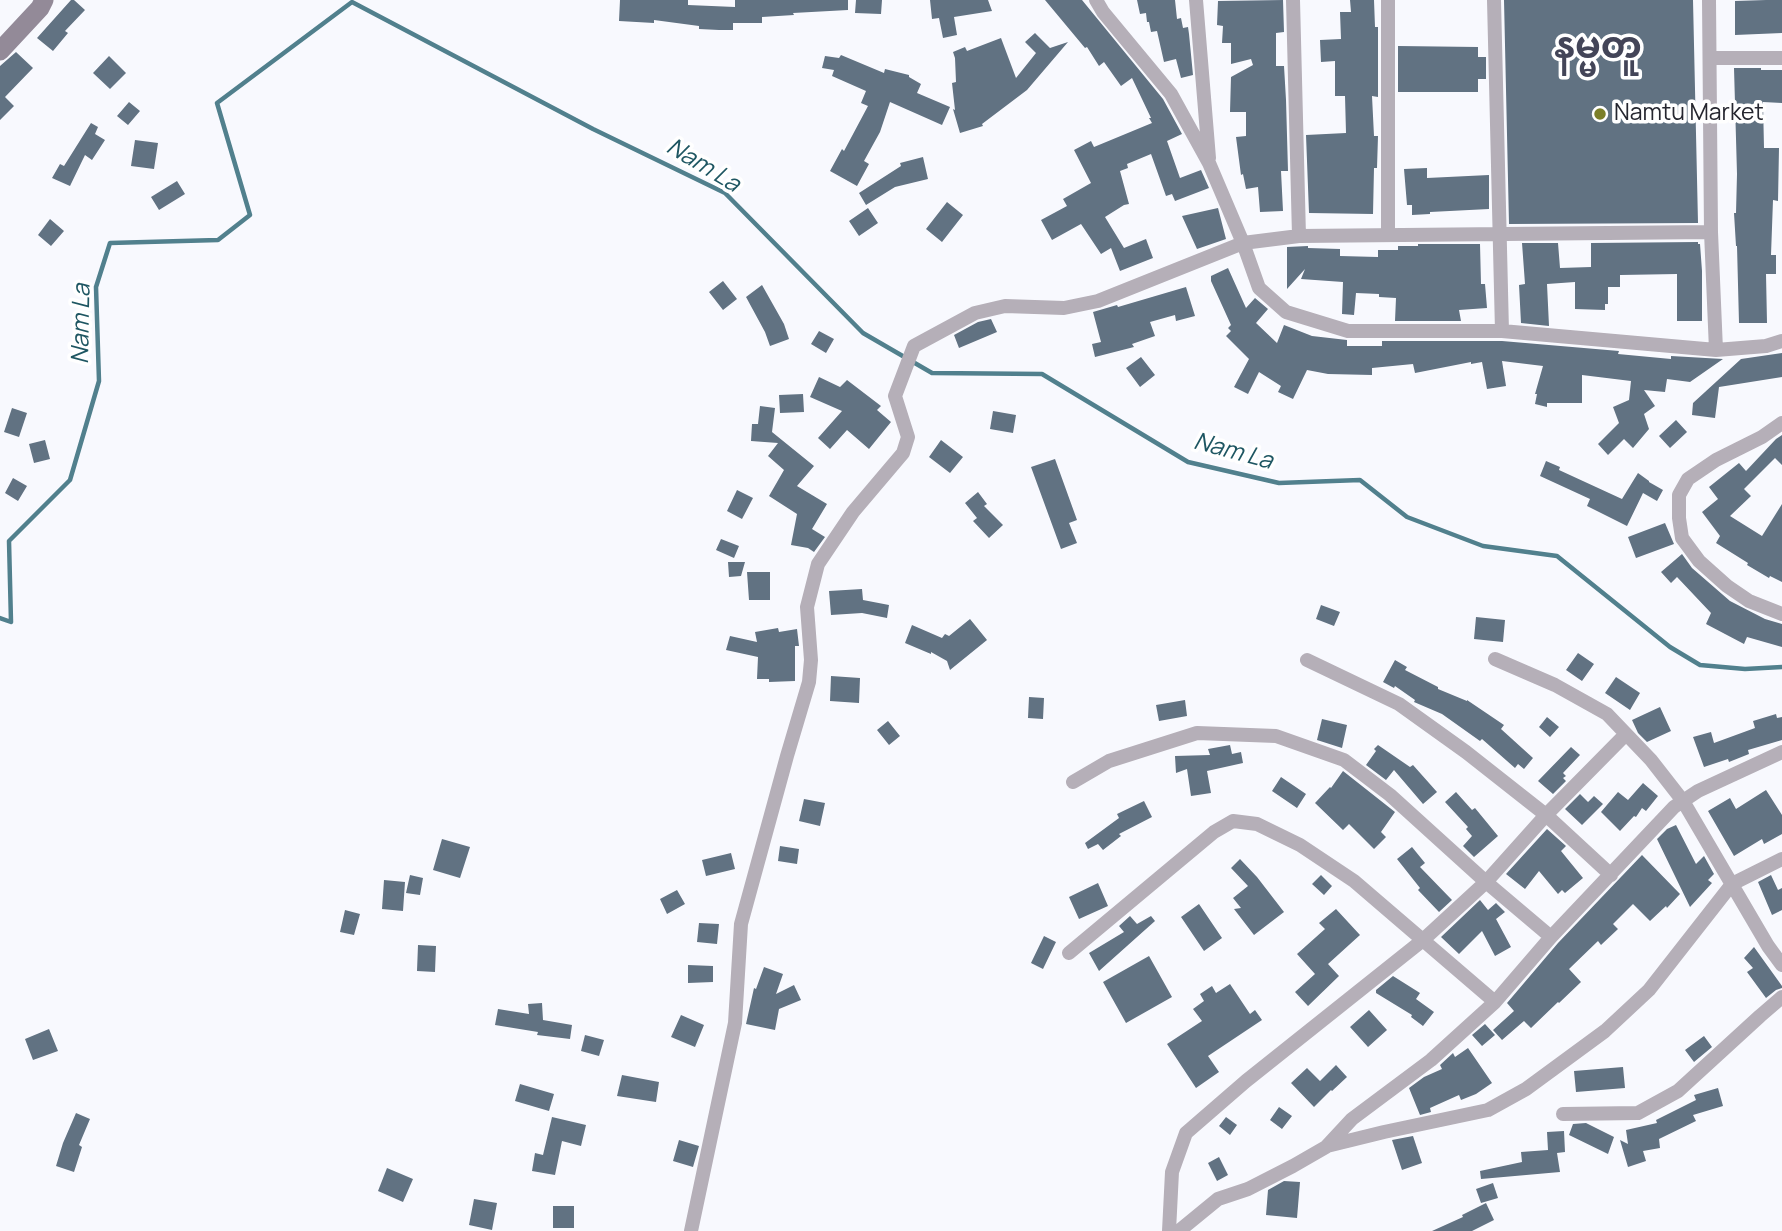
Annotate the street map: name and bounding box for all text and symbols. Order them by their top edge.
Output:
district label: နမ္မတူ [1554,26,1642,70]
place label: Namtu Market [1614,100,1764,128]
marker: Namtu Market [1592,106,1608,122]
water label: Nam La [661,133,745,199]
water label: Nam La [67,284,97,364]
water label: Nam La [1190,428,1276,476]

